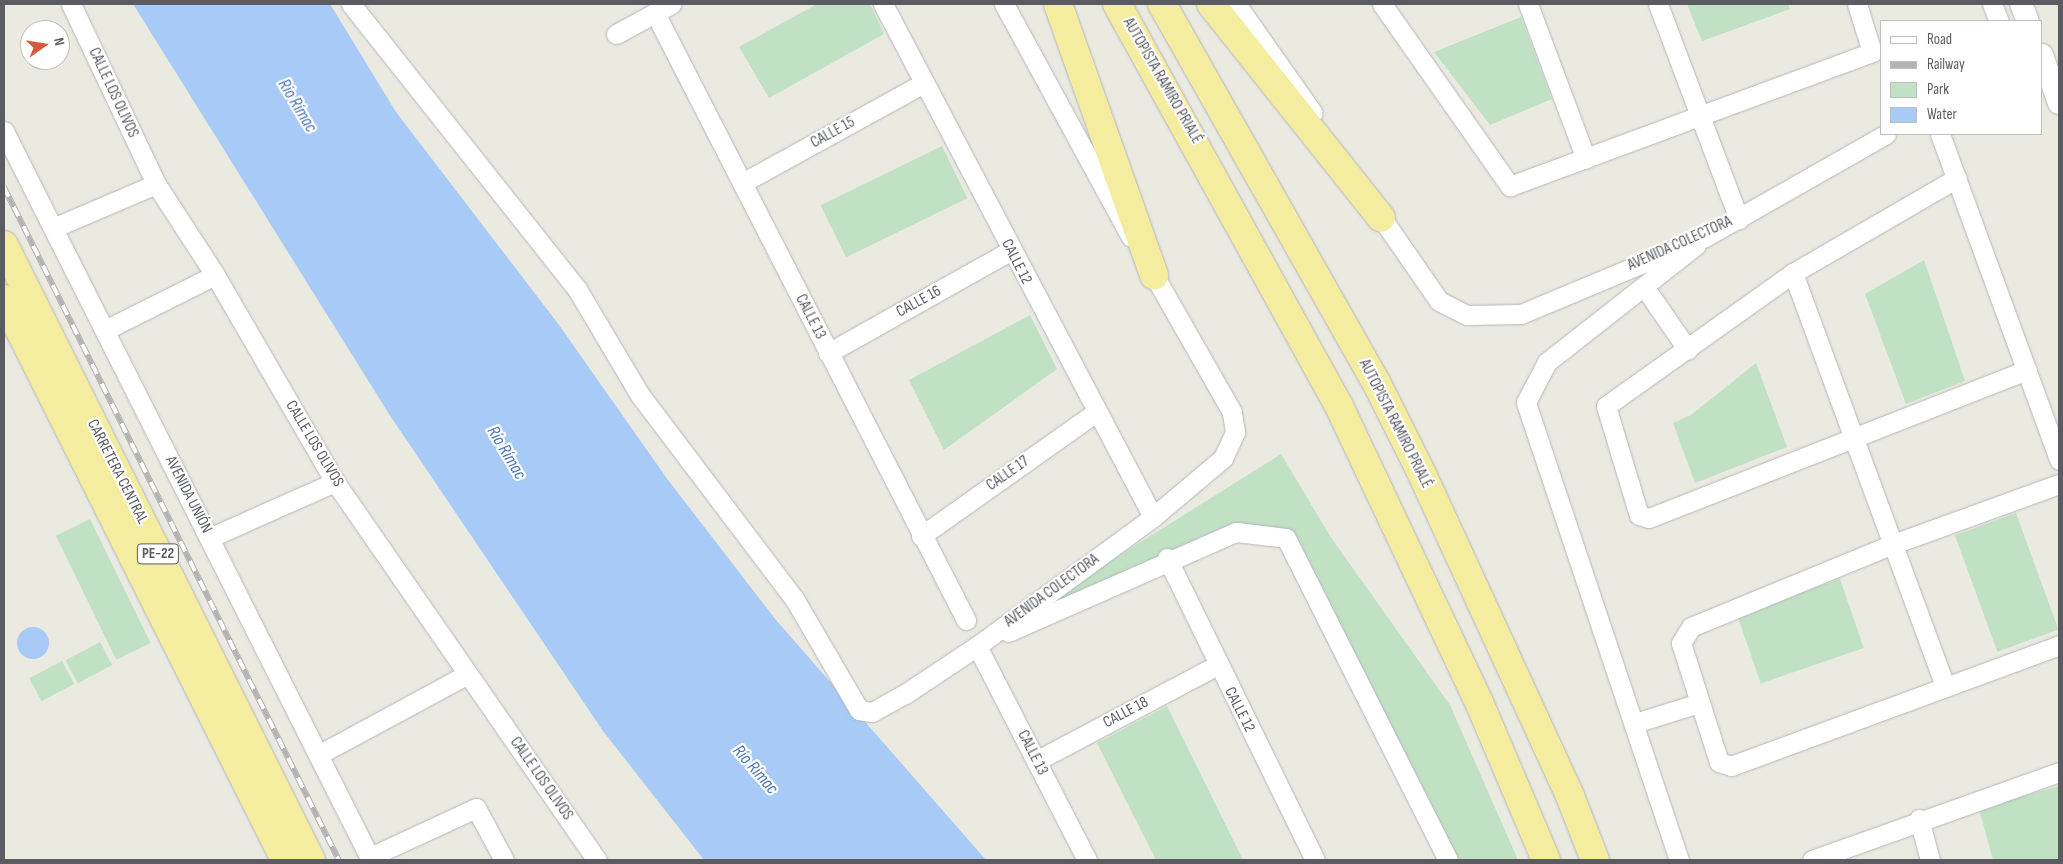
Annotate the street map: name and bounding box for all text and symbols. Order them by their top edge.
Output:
street label: AUTOPISTA RAMIRO PRIALÉ [1118,15,1206,147]
north arrow [20,20,70,70]
legend [1880,20,2043,135]
text: Road [1927,30,1952,49]
text: N [50,36,68,47]
street label: CALLE LOS OLIVOS [84,45,142,141]
text: Railway [1927,55,1965,74]
water label: Río Rímac [273,75,321,137]
text: Park [1927,80,1949,99]
text: Water [1927,105,1957,124]
street label: CALLE 15 [808,113,858,153]
street label: AVENIDA COLECTORA [1625,212,1735,276]
street label: CALLE 12 [997,236,1035,288]
street label: CALLE 16 [893,282,945,322]
street label: CALLE 13 [791,291,829,343]
street label: AUTOPISTA RAMIRO PRIALÉ [1354,356,1436,492]
street label: CALLE LOS OLIVOS [281,397,347,491]
street label: CARRETERA CENTRAL [82,417,152,527]
water label: Río Rímac [482,422,530,484]
street label: CALLE 17 [983,452,1033,496]
street label: AVENIDA UNIÓN [160,453,216,537]
road number: PE-22 [137,542,179,566]
street label: AVENIDA COLECTORA [1001,550,1103,632]
street label: CALLE 12 [1220,684,1258,736]
street label: CALLE 18 [1100,693,1152,733]
street label: CALLE 13 [1013,727,1051,779]
street label: CALLE LOS OLIVOS [505,734,577,824]
water label: Río Rímac [728,741,782,799]

